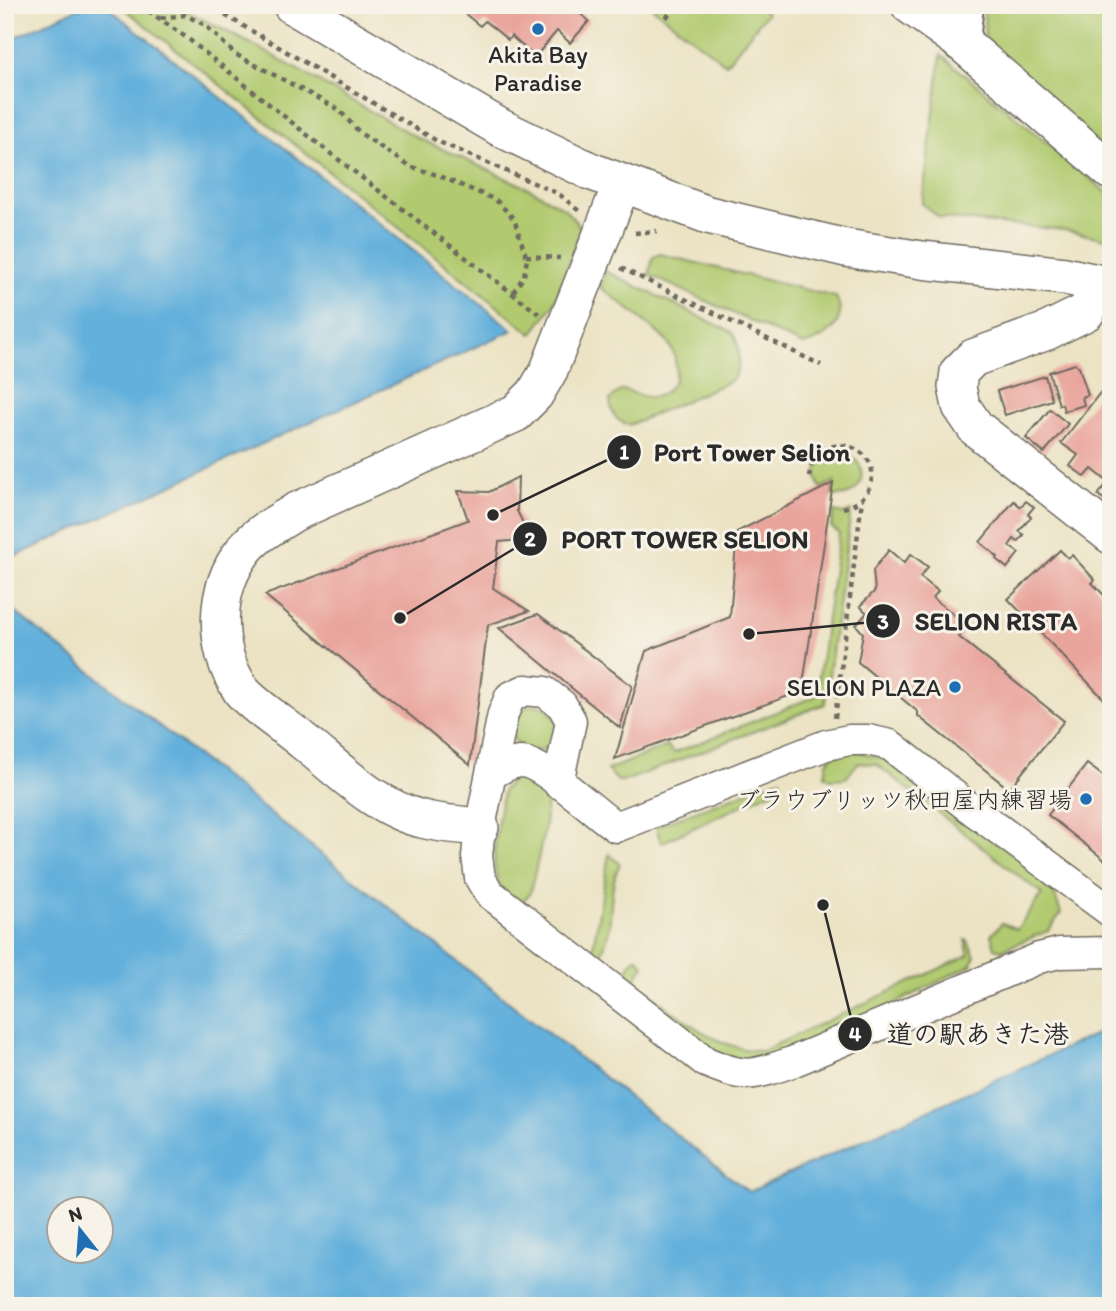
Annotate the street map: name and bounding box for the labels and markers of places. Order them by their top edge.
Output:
marker: Akita Bay Paradise [530,21,546,37]
place label: Akita Bay Paradise [488,40,588,97]
callout: Port Tower Selion [607,428,862,475]
callout: PORT TOWER SELION [513,515,823,562]
callout: SELION RISTA [866,598,1091,645]
place label: SELION PLAZA [787,673,941,702]
marker: SELION PLAZA [947,679,963,695]
place label: ブラウブリッツ秋田屋内練習場 [736,785,1072,814]
marker: ブラウブリッツ秋田屋内練習場 [1078,791,1094,807]
callout: 道の駅あきた港 [838,1010,1083,1057]

